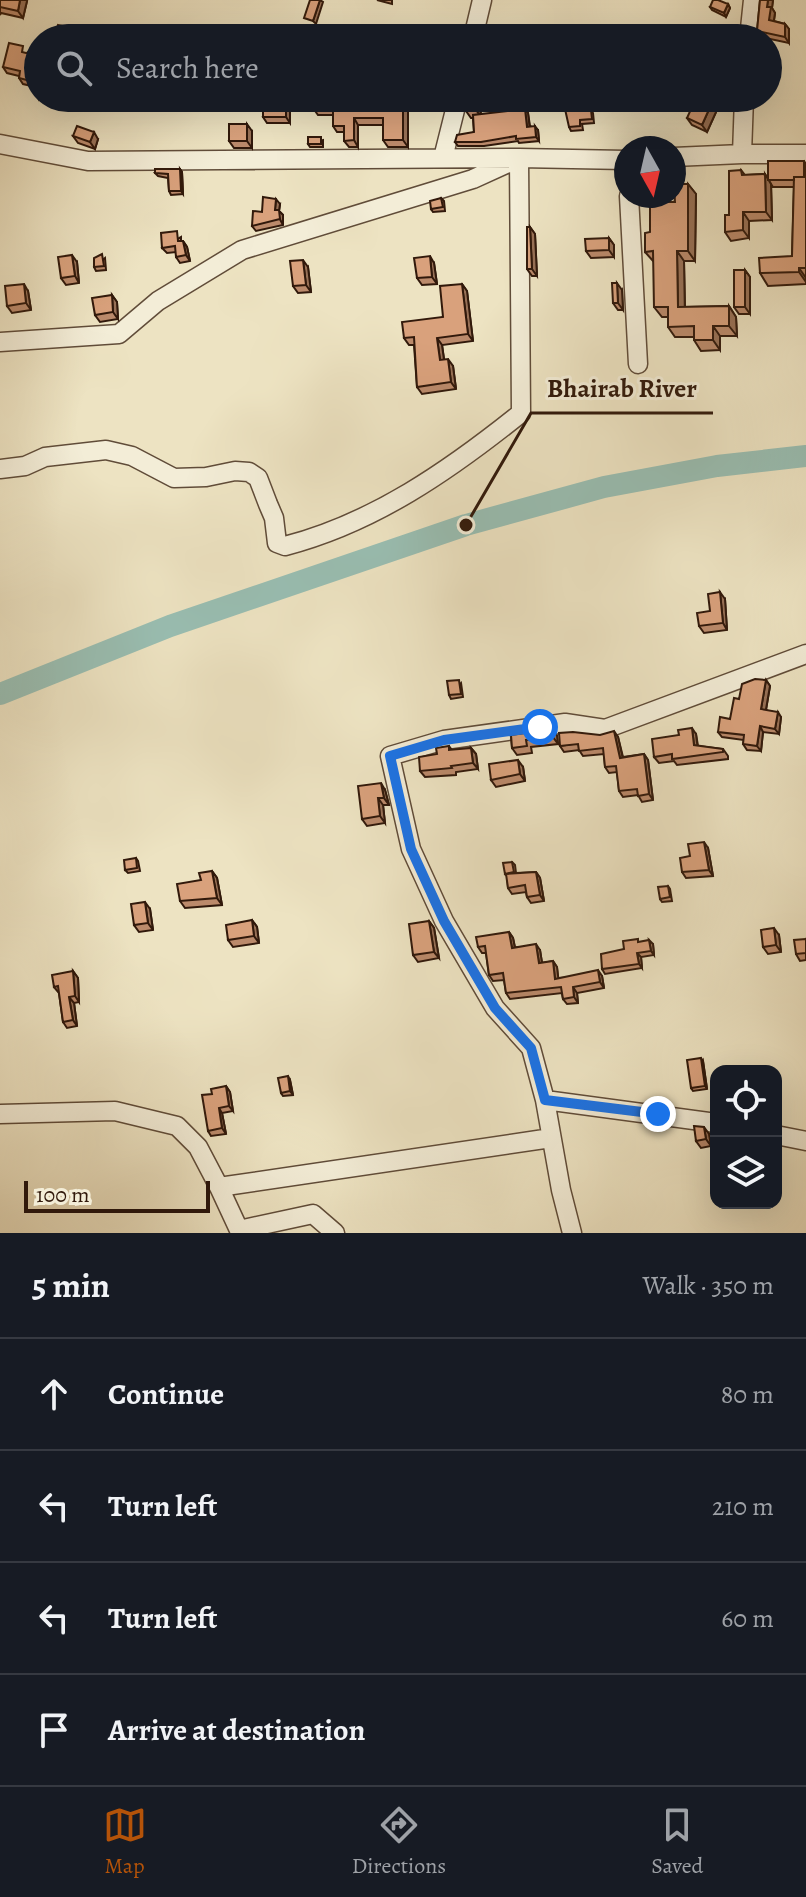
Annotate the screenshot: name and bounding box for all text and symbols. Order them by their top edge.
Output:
search box [24,24,782,112]
icon: search [52,46,96,90]
text: Search here [116,48,259,88]
north arrow [614,136,686,208]
callout: Bhairab River [531,363,713,413]
text: Bhairab River [547,371,697,406]
route start [522,709,558,745]
map controls [710,1065,782,1209]
button: locate [710,1065,782,1137]
route end [640,1096,676,1132]
button: layers [710,1137,782,1209]
scale bar [24,1177,210,1213]
text: 100 m [36,1180,90,1210]
text: 5 min [32,1262,110,1309]
text: Walk · 350 m [642,1268,774,1303]
icon: ahead [32,1372,76,1416]
text: Continue [108,1374,224,1414]
text: 80 m [721,1377,774,1412]
icon: left [32,1484,76,1528]
text: Turn left [108,1486,217,1526]
text: 210 m [712,1489,774,1524]
icon: left [32,1596,76,1640]
text: Turn left [108,1598,217,1638]
text: 60 m [721,1601,774,1636]
icon: arrive [32,1708,76,1752]
text: Arrive at destination [108,1710,365,1750]
tab: Map [103,1803,147,1881]
tab: Directions [352,1803,446,1881]
tab: Saved [651,1803,703,1881]

